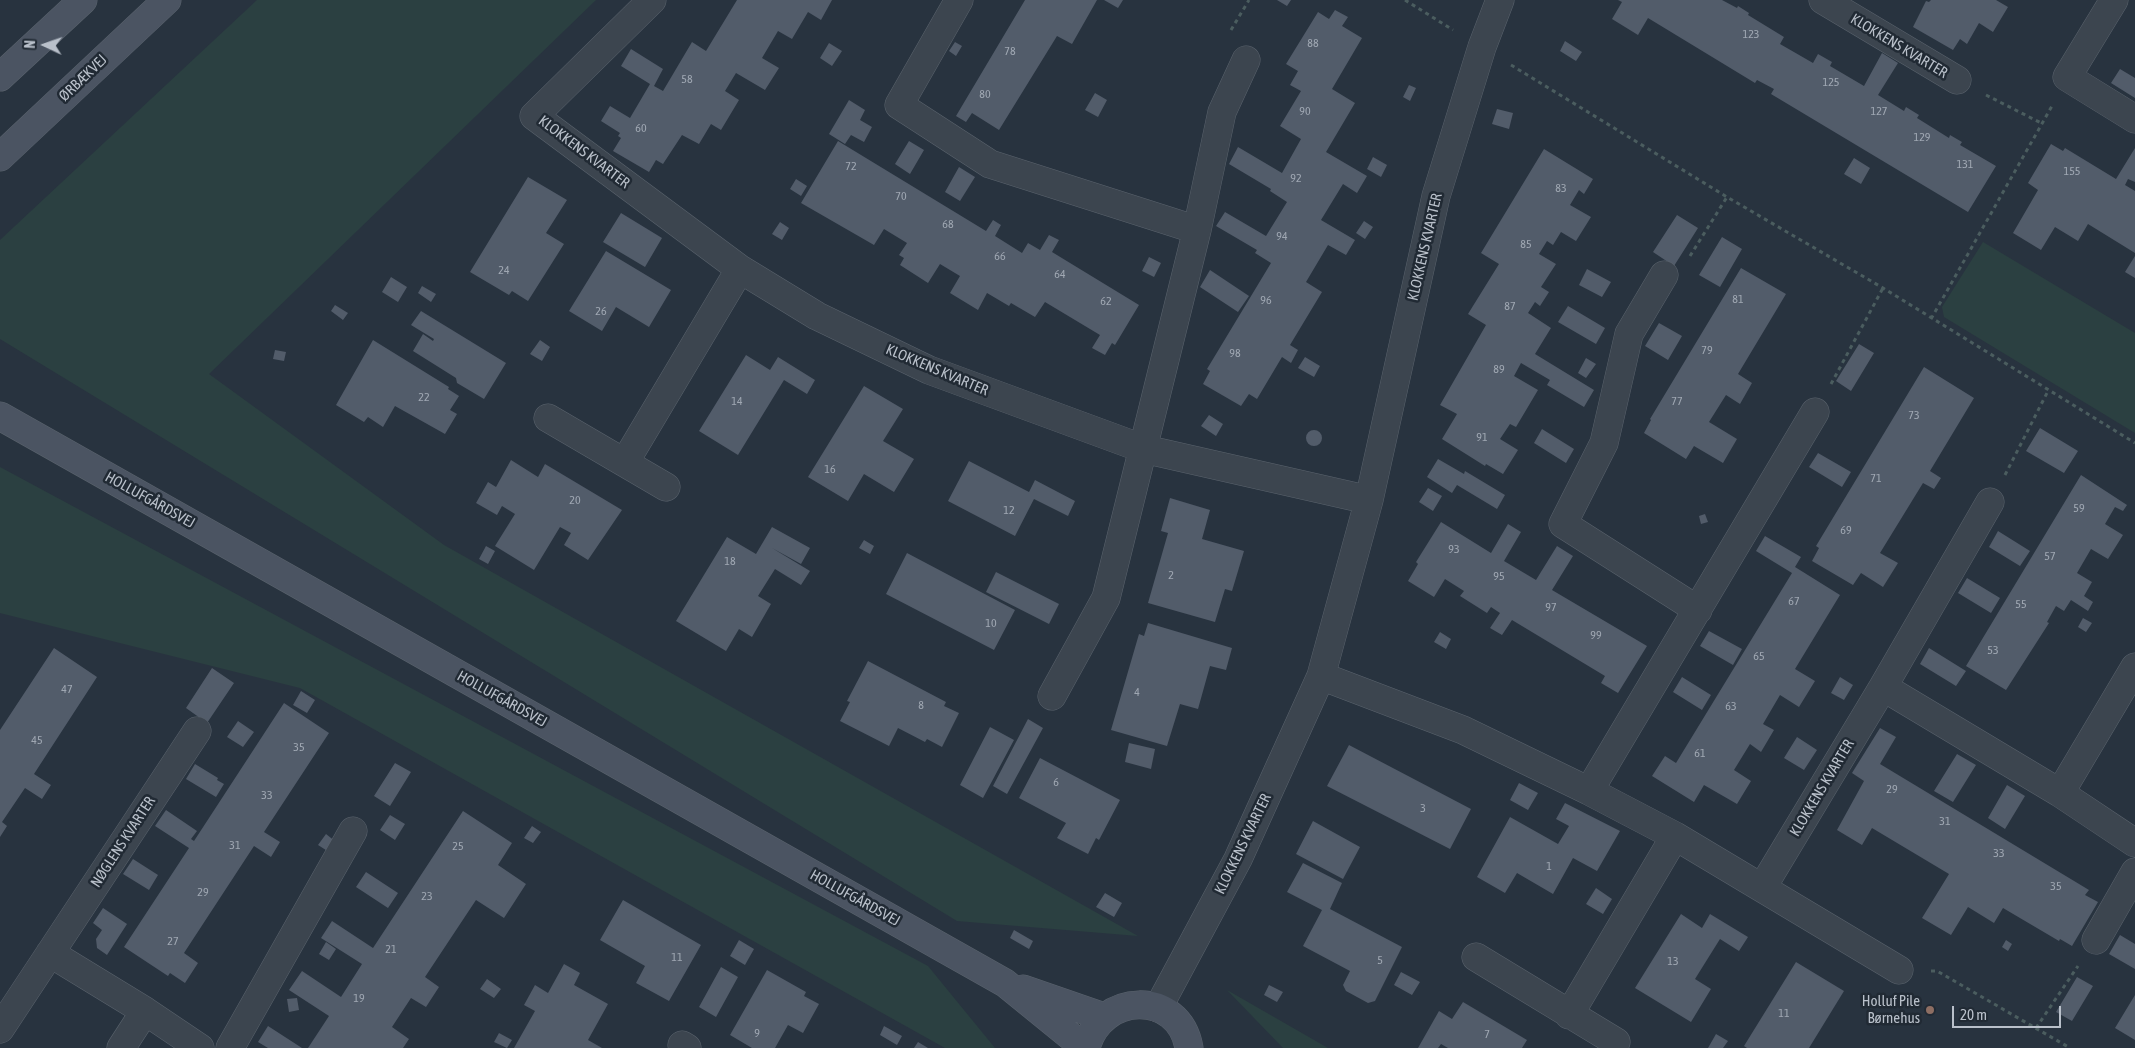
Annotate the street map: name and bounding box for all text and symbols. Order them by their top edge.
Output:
street label: KLOKKENS KVARTER [1847,10,1951,82]
north arrow [20,20,70,70]
house number: 123 [1743,27,1759,41]
house number: 88 [1307,36,1319,50]
text: N [22,40,38,49]
house number: 78 [1004,44,1016,58]
street label: ØRBÆKVEJ [55,51,111,105]
house number: 58 [681,72,693,86]
house number: 125 [1823,75,1839,89]
house number: 80 [979,87,991,101]
house number: 90 [1299,104,1311,118]
house number: 127 [1871,104,1887,118]
street label: KLOKKENS KVARTER [535,112,633,192]
house number: 60 [635,121,647,135]
house number: 129 [1914,130,1930,144]
house number: 131 [1957,157,1973,171]
house number: 72 [845,159,857,173]
house number: 155 [2064,164,2080,178]
house number: 92 [1290,171,1302,185]
house number: 83 [1555,181,1567,195]
house number: 70 [895,189,907,203]
street label: KLOKKENS KVARTER [1404,192,1446,302]
house number: 68 [942,217,954,231]
house number: 94 [1276,229,1288,243]
house number: 85 [1520,237,1532,251]
house number: 66 [994,249,1006,263]
house number: 24 [498,263,510,277]
house number: 64 [1054,267,1066,281]
house number: 81 [1732,292,1744,306]
house number: 96 [1260,293,1272,307]
house number: 62 [1100,294,1112,308]
house number: 87 [1504,299,1516,313]
house number: 26 [595,304,607,318]
street label: KLOKKENS KVARTER [883,340,991,400]
house number: 79 [1701,343,1713,357]
house number: 98 [1229,346,1241,360]
house number: 89 [1493,362,1505,376]
house number: 22 [418,390,430,404]
house number: 14 [731,394,743,408]
house number: 77 [1671,394,1683,408]
house number: 73 [1908,408,1920,422]
house number: 91 [1476,430,1488,444]
house number: 16 [824,462,836,476]
street label: HOLLUFGÅRDSVEJ [102,468,198,532]
house number: 71 [1870,471,1882,485]
house number: 20 [569,493,581,507]
house number: 59 [2073,501,2085,515]
house number: 12 [1003,503,1015,517]
house number: 69 [1840,523,1852,537]
house number: 93 [1448,542,1460,556]
house number: 57 [2044,549,2056,563]
house number: 18 [724,554,736,568]
house number: 2 [1168,568,1174,582]
house number: 95 [1493,569,1505,583]
house number: 67 [1788,594,1800,608]
house number: 55 [2015,597,2027,611]
house number: 97 [1545,600,1557,614]
house number: 10 [985,616,997,630]
house number: 99 [1590,628,1602,642]
house number: 53 [1987,643,1999,657]
house number: 65 [1753,649,1765,663]
street label: HOLLUFGÅRDSVEJ [454,667,550,731]
house number: 47 [61,682,73,696]
house number: 4 [1134,685,1140,699]
house number: 8 [918,698,924,712]
house number: 63 [1725,699,1737,713]
house number: 45 [31,733,43,747]
street label: KLOKKENS KVARTER [1786,736,1858,840]
house number: 35 [293,740,305,754]
house number: 61 [1694,746,1706,760]
house number: 6 [1053,775,1059,789]
house number: 29 [1886,782,1898,796]
house number: 33 [261,788,273,802]
street label: KLOKKENS KVARTER [1211,791,1275,897]
street label: NØGLENS KVARTER [87,793,159,891]
house number: 3 [1420,801,1426,815]
house number: 31 [1939,814,1951,828]
house number: 31 [229,838,241,852]
house number: 25 [452,839,464,853]
house number: 33 [1993,846,2005,860]
house number: 1 [1546,859,1552,873]
street label: HOLLUFGÅRDSVEJ [807,866,903,930]
house number: 35 [2050,879,2062,893]
house number: 29 [197,885,209,899]
house number: 23 [421,889,433,903]
house number: 27 [167,934,179,948]
house number: 21 [385,942,397,956]
house number: 11 [671,950,683,964]
house number: 5 [1377,953,1383,967]
house number: 13 [1667,954,1679,968]
house number: 19 [353,991,365,1005]
place label: Holluf Pile Børnehus [1862,992,1920,1027]
scale bar [1955,996,2064,1028]
marker: Holluf Pile Børnehus [1924,1004,1936,1016]
house number: 11 [1778,1006,1790,1020]
text: 20 m [1960,1006,1987,1023]
house number: 9 [754,1026,760,1040]
house number: 7 [1484,1027,1490,1041]

